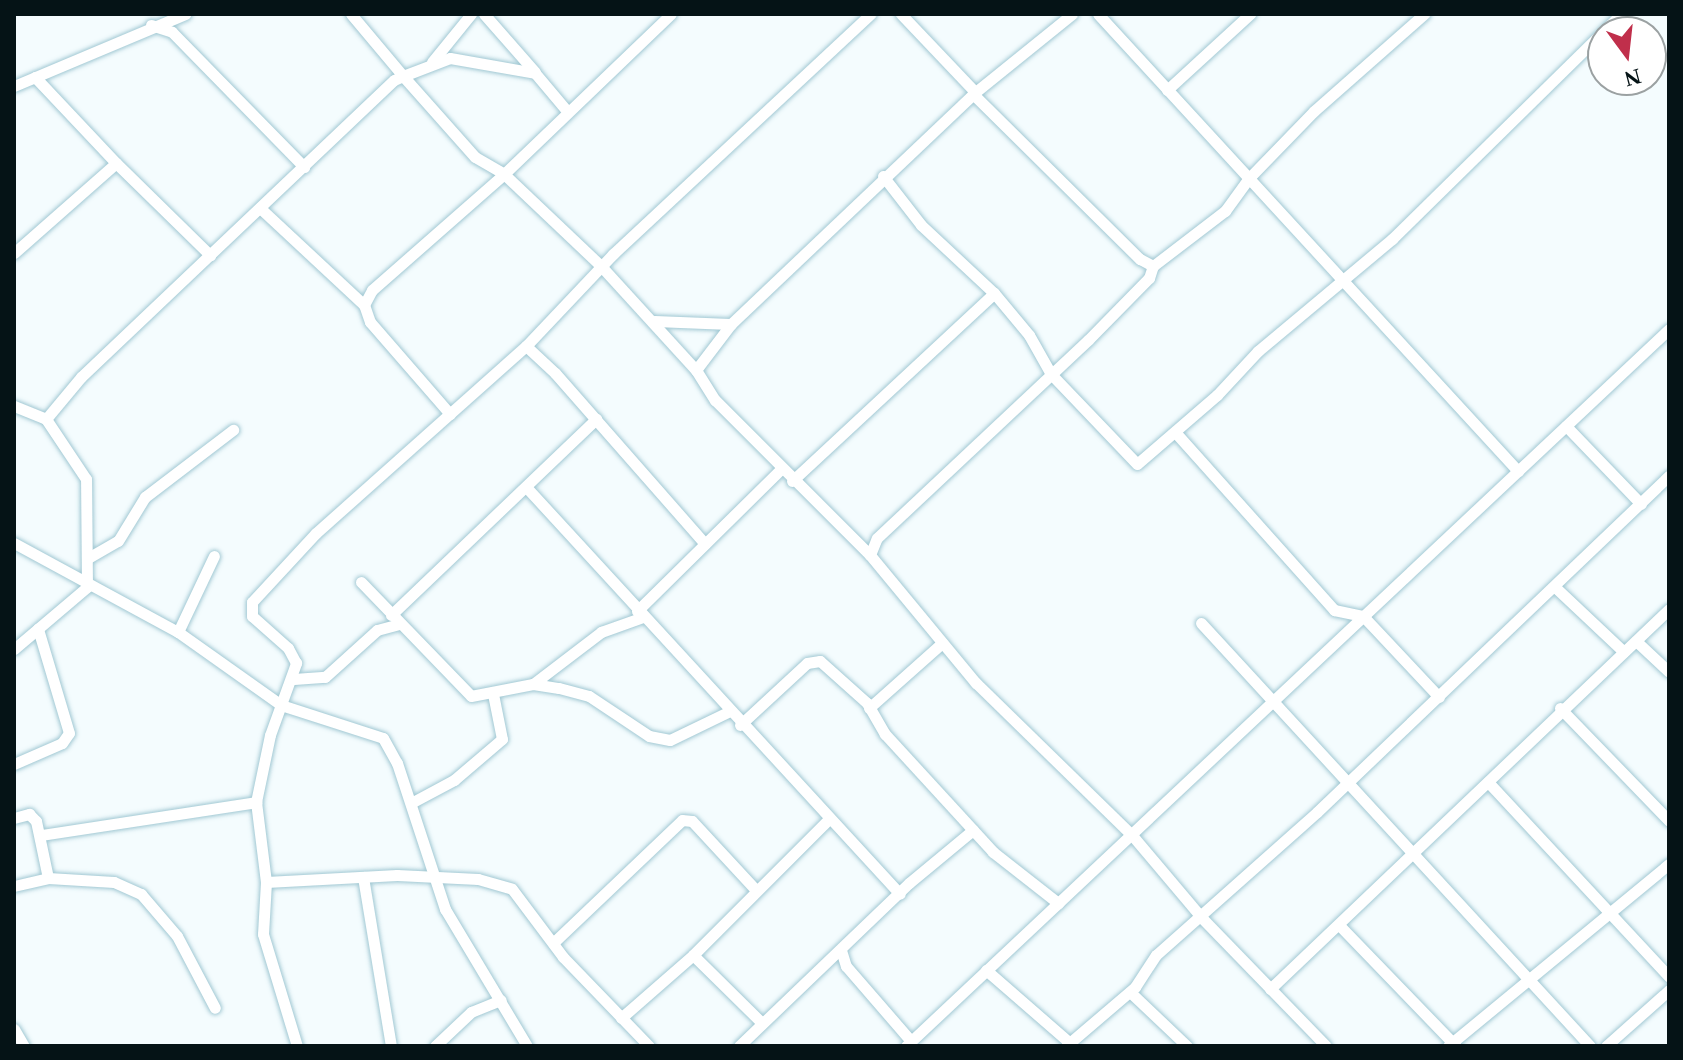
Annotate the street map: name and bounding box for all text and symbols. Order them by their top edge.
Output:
north arrow [1587,16,1667,96]
text: N [1622,64,1644,92]

